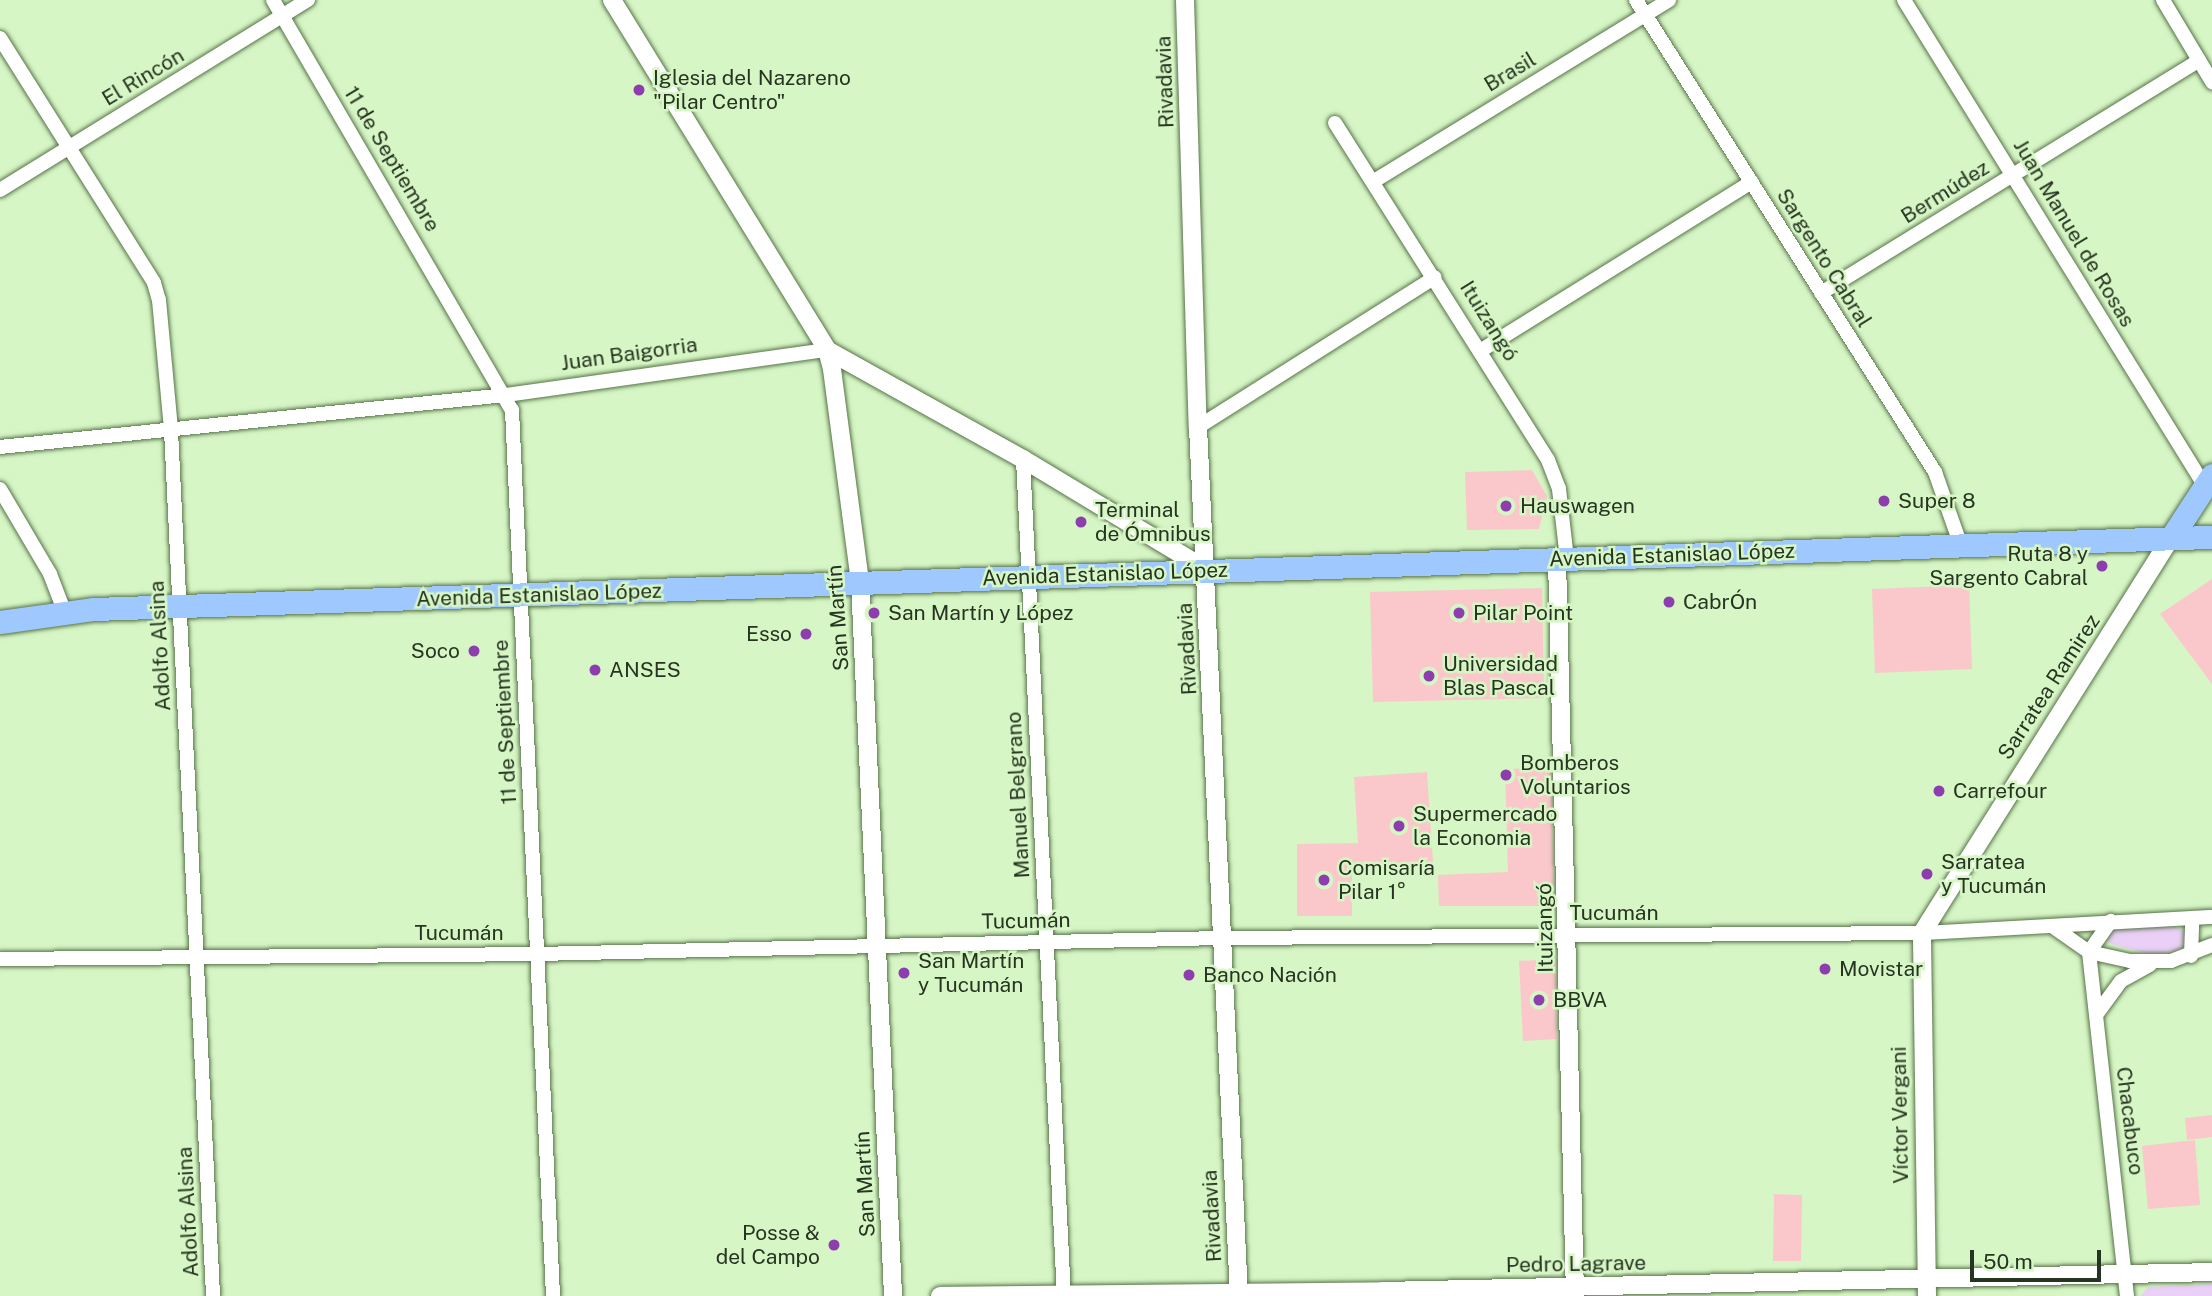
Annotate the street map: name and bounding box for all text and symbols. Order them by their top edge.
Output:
street label: Rivadavia [1151,35,1179,129]
street label: El Rincón [97,43,189,111]
street label: Brasil [1480,47,1540,97]
place label: Iglesia del Nazareno "Pilar Centro" [653,65,851,115]
street label: 11 de Septiembre [339,82,445,236]
marker: Iglesia del Nazareno "Pilar Centro" [631,82,647,98]
street label: Juan Manuel de Rosas [2008,134,2140,332]
street label: Bermúdez [1896,155,1994,229]
street label: Sargento Cabral [1771,184,1877,332]
street label: Ituizangó [1454,276,1524,366]
street label: Juan Baigorria [559,332,699,376]
place label: Super 8 [1898,488,1976,514]
place label: Hauswagen [1520,493,1635,519]
marker: Super 8 [1876,493,1892,509]
place label: Terminal de Ómnibus [1095,497,1211,547]
marker: Hauswagen [1498,498,1514,514]
marker: Terminal de Ómnibus [1073,514,1089,530]
street label: Avenida Estanislao López [1549,538,1795,572]
place label: Ruta 8 y Sargento Cabral [1929,541,2088,591]
street label: Avenida Estanislao López [982,557,1228,591]
marker: Ruta 8 y Sargento Cabral [2094,558,2110,574]
street label: San Martín [822,564,854,672]
street label: Avenida Estanislao López [416,578,662,612]
street label: Adolfo Alsina [144,580,176,712]
place label: CabrÓn [1683,589,1757,615]
marker: CabrÓn [1661,594,1677,610]
place label: San Martín y López [888,600,1074,626]
place label: Pilar Point [1473,600,1573,626]
street label: Rivadavia [1172,602,1202,696]
marker: San Martín y López [866,605,882,621]
marker: Pilar Point [1451,605,1467,621]
street label: Sarratea Ramirez [1993,610,2105,764]
place label: Esso [746,621,792,647]
marker: Esso [798,626,814,642]
place label: Soco [411,638,460,664]
street label: 11 de Septiembre [488,639,522,805]
marker: Soco [466,643,482,659]
place label: Universidad Blas Pascal [1443,651,1558,701]
place label: ANSES [609,657,681,683]
marker: ANSES [587,662,603,678]
marker: Universidad Blas Pascal [1421,668,1437,684]
street label: Manuel Belgrano [1001,711,1035,879]
place label: Bomberos Voluntarios [1520,750,1631,800]
marker: Bomberos Voluntarios [1498,767,1514,783]
place label: Carrefour [1953,778,2047,804]
marker: Carrefour [1931,783,1947,799]
place label: Supermercado la Economia [1413,801,1557,851]
marker: Supermercado la Economia [1391,818,1407,834]
place label: Sarratea y Tucumán [1941,849,2046,899]
place label: Comisaría Pilar 1° [1338,855,1435,905]
marker: Sarratea y Tucumán [1919,866,1935,882]
marker: Comisaría Pilar 1° [1316,872,1332,888]
street label: Ituizangó [1532,883,1558,973]
street label: Tucumán [1569,900,1659,926]
street label: Tucumán [981,908,1071,934]
street label: Tucumán [414,920,504,946]
place label: San Martín y Tucumán [918,948,1024,998]
place label: Movistar [1839,956,1923,982]
marker: Movistar [1817,961,1833,977]
place label: Banco Nación [1203,962,1337,988]
marker: San Martín y Tucumán [896,965,912,981]
marker: Banco Nación [1181,967,1197,983]
place label: BBVA [1553,987,1607,1013]
marker: BBVA [1531,992,1547,1008]
street label: Víctor Vergani [1886,1046,1914,1184]
street label: Chacabuco [2111,1065,2149,1177]
street label: San Martín [850,1130,880,1238]
street label: Adolfo Alsina [172,1146,204,1278]
street label: Rivadavia [1197,1169,1227,1263]
place label: Posse & del Campo [716,1220,820,1270]
scale bar [1974,1236,2105,1280]
marker: Posse & del Campo [826,1237,842,1253]
text: 50 m [1983,1249,2033,1274]
street label: Pedro Lagrave [1505,1250,1647,1278]

